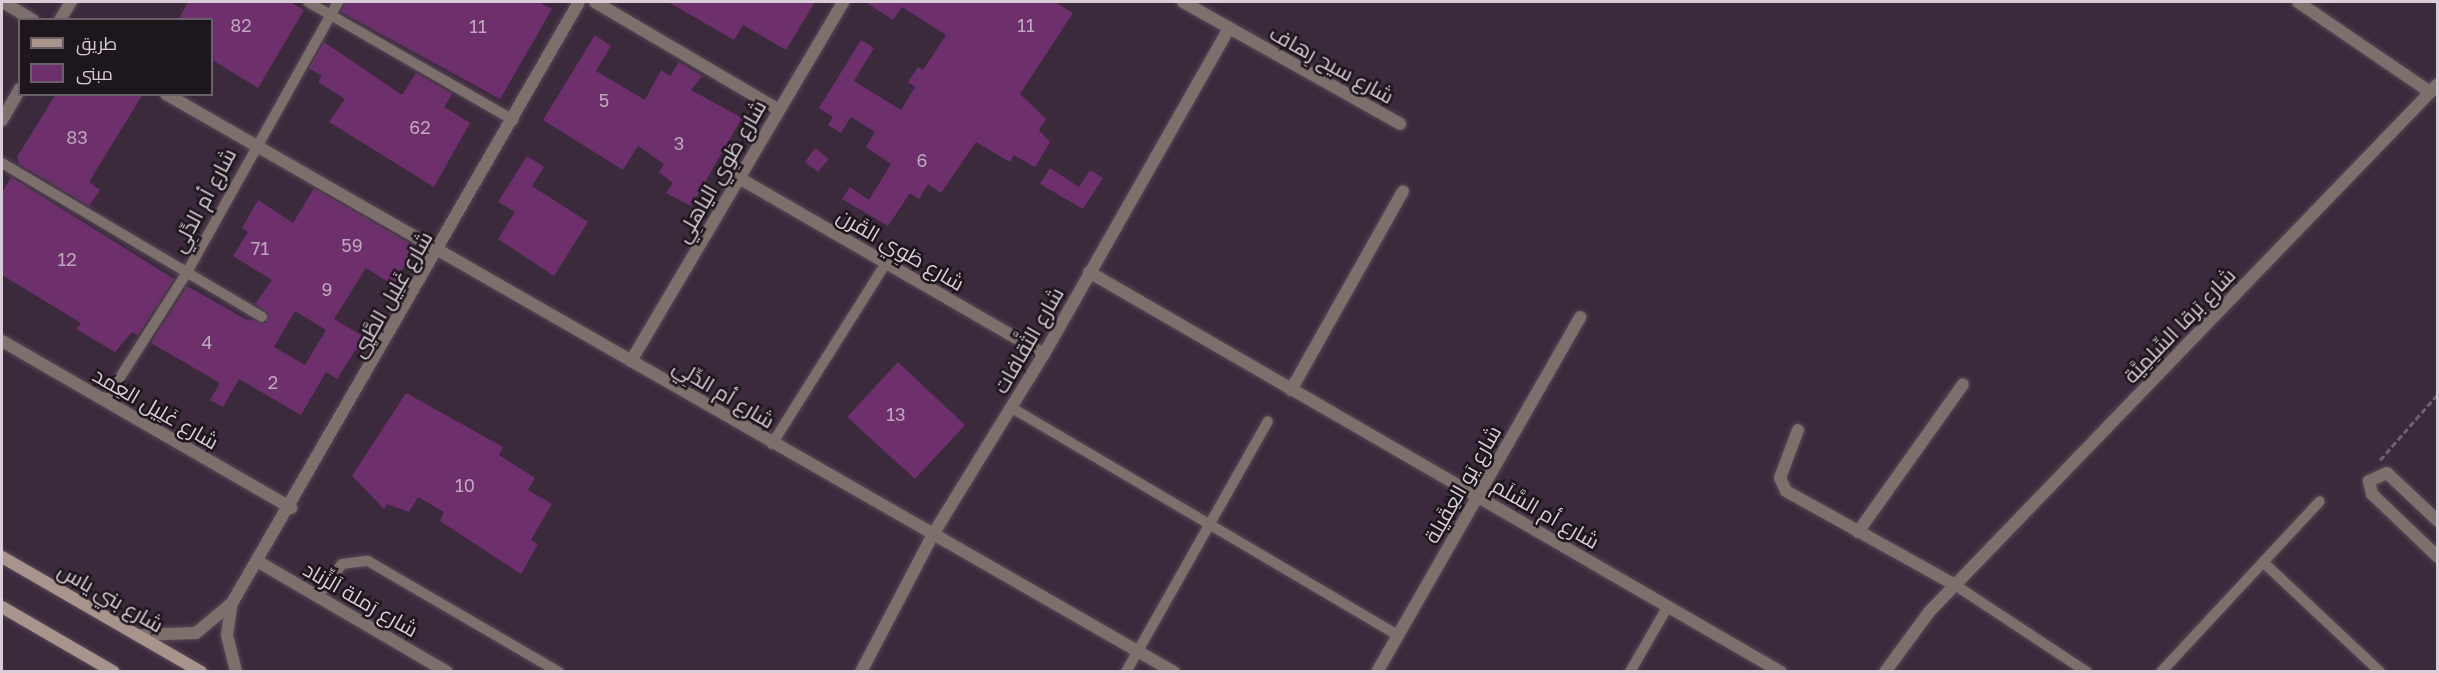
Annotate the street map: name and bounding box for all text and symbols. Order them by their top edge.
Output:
house number: 82 [230,14,252,36]
house number: 11 [1017,14,1035,36]
house number: 11 [469,15,487,37]
legend [18,18,213,96]
street label: شارع سيح رِهاف [1266,20,1398,108]
text: طريق [76,32,117,54]
text: مبنى [76,62,113,84]
house number: 5 [599,89,609,111]
street label: شارع طَوِي الياهلِي [669,95,771,247]
house number: 62 [409,116,431,138]
house number: 83 [66,126,88,148]
house number: 3 [674,132,684,154]
street label: شارع أم الدِّلِي [165,144,241,256]
house number: 6 [917,149,927,171]
street label: شارع طَوِي القَرن [833,202,969,296]
street label: شارع غَلِيل الطَّيِي [345,226,437,362]
house number: 59 [341,234,363,256]
house number: 71 [251,237,269,259]
house number: 12 [57,248,77,270]
street label: شارع بَرقا السِّلِمِيَّة [2118,262,2240,388]
house number: 9 [322,278,332,300]
street label: شارع الثَّقافات [987,282,1069,398]
house number: 4 [202,331,212,353]
street label: شارع أم الدِّلِي [669,353,779,433]
street label: شارع غَلِيل العِمد [89,362,223,454]
house number: 2 [268,371,278,393]
house number: 13 [886,403,906,425]
street label: شارع يَو العِقَيلة [1418,421,1506,547]
street label: شارع أم السَّلَم [1488,472,1604,554]
house number: 10 [455,474,475,496]
street label: شارع رَملة اَلزِّناد [299,556,423,642]
street label: شارع بني ياس [54,557,168,637]

